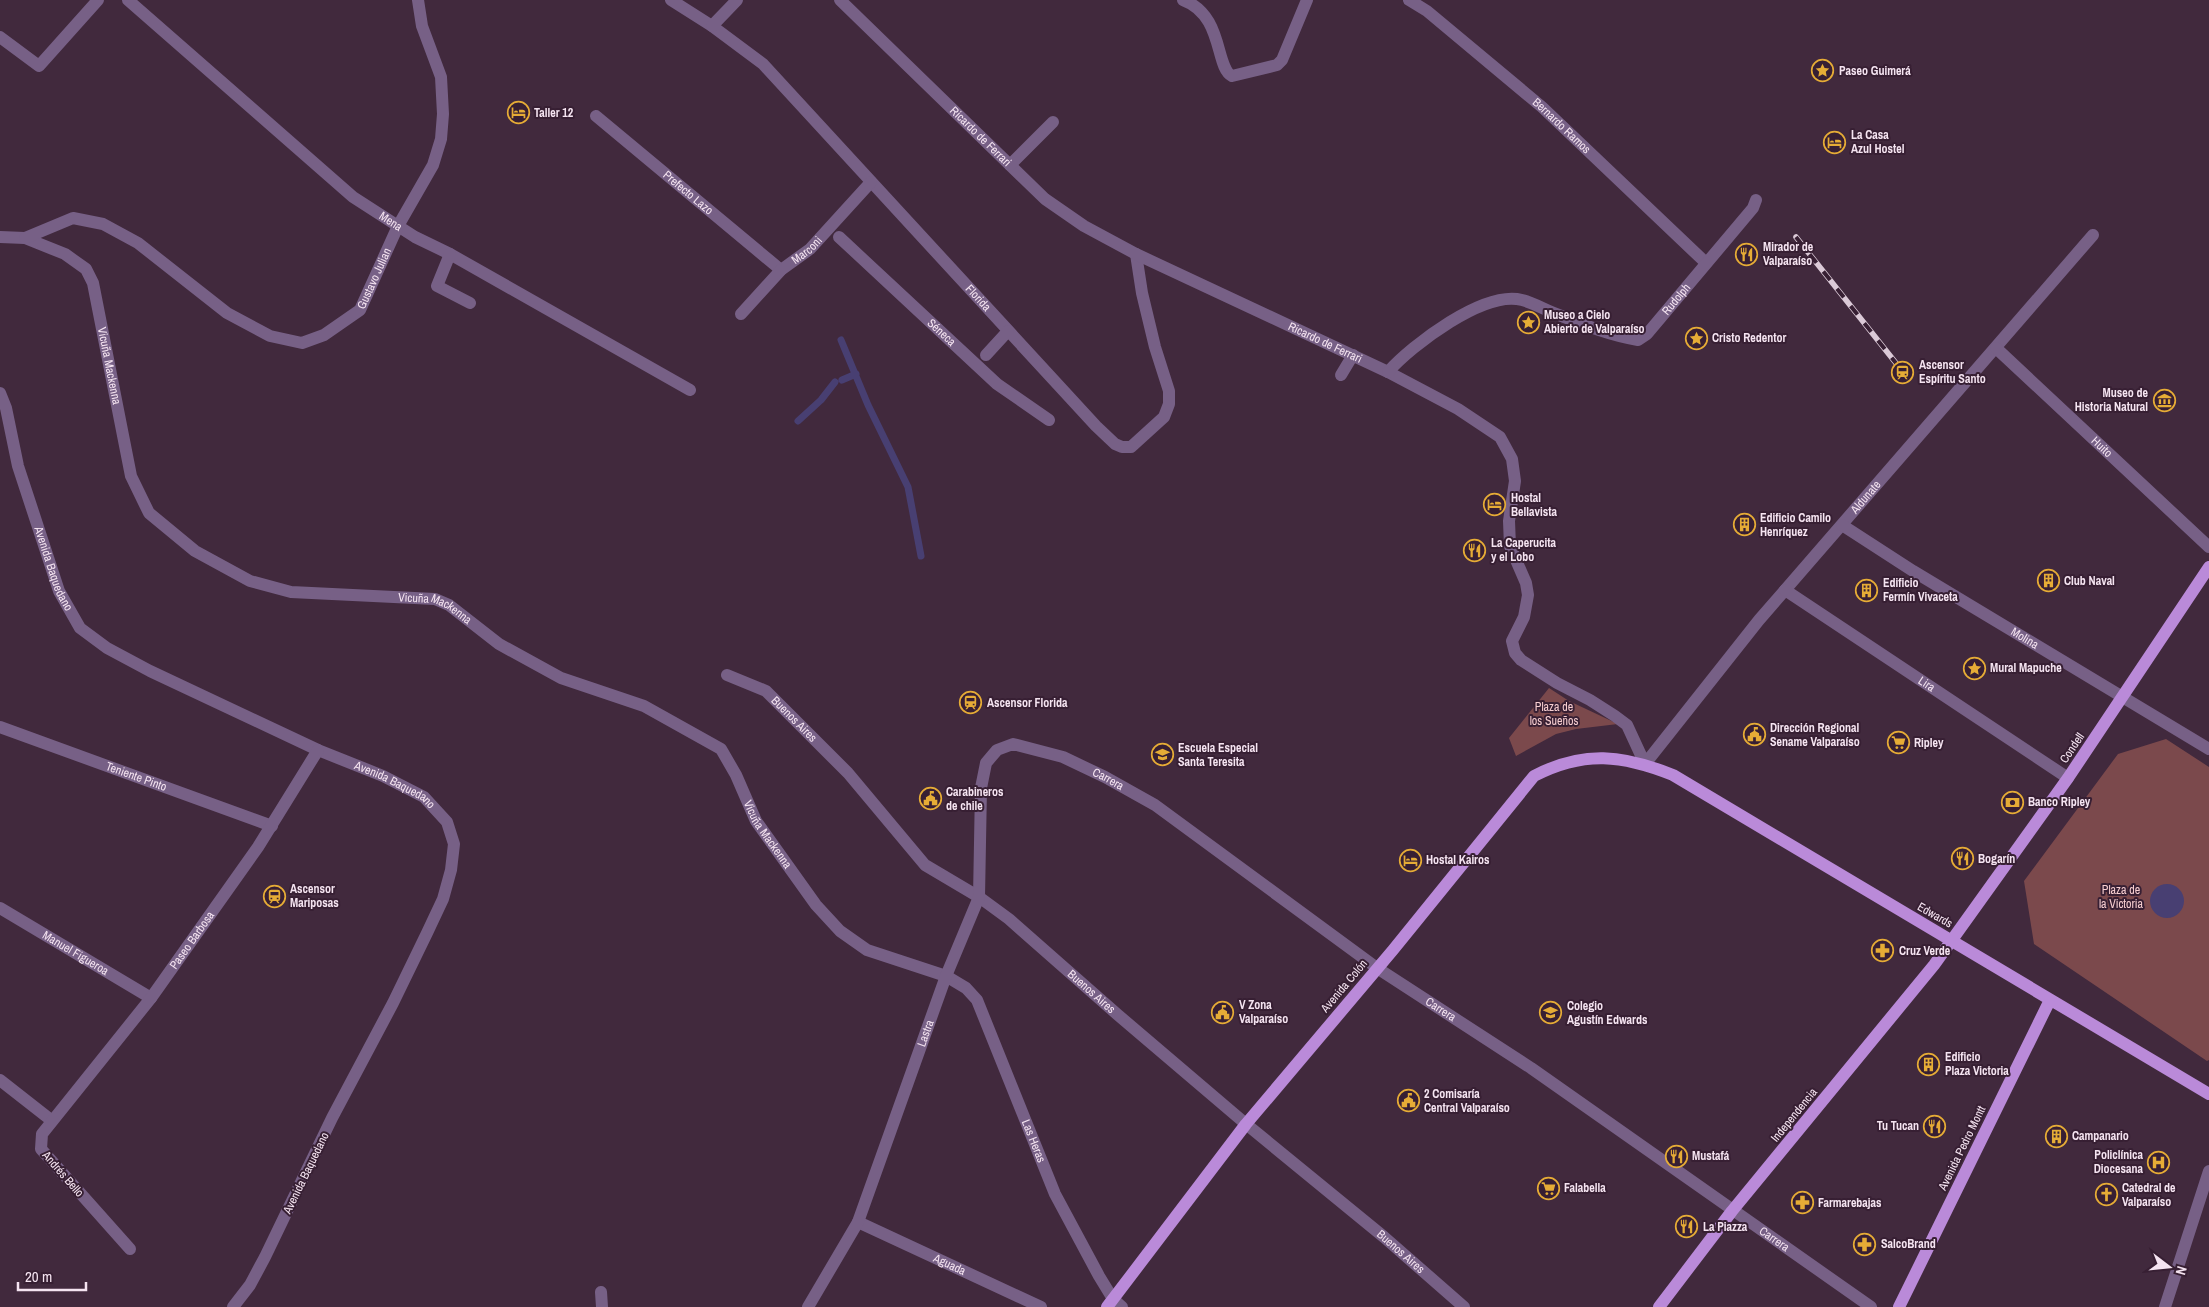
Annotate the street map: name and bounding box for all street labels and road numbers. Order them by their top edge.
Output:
street label: Bernardo Ramos [1529,94,1594,157]
street label: Ricardo de Ferrari [946,103,1015,170]
street label: Prefecto Lazo [660,167,717,218]
street label: Mena [376,208,406,235]
street label: Marconi [788,233,826,268]
street label: Gustavo Julian [353,245,395,312]
street label: Rudolph [1658,280,1694,319]
street label: Florida [962,281,995,315]
street label: Séneca [924,315,960,350]
street label: Ricardo de Ferrari [1285,318,1365,367]
street label: Vicuña Mackenna [94,326,125,407]
street label: Huito [2088,433,2116,461]
street label: Aldunate [1846,477,1884,518]
street label: Avenida Baquedano [30,523,77,614]
street label: Vicuña Mackenna [398,589,475,628]
street label: Molina [2008,624,2042,653]
street label: Lira [1915,673,1939,696]
street label: Buenos Aires [768,693,821,746]
street label: Condell [2056,730,2088,766]
street label: Avenida Baquedano [351,757,439,812]
street label: Teniente Pinto [104,758,169,795]
street label: Carrera [1090,764,1127,794]
street label: Vicuña Mackenna [740,798,796,872]
street label: Edwards [1914,899,1956,932]
street label: Paseo Barbosa [166,908,218,972]
street label: Manuel Figueroa [39,927,112,979]
street label: Avenida Colón [1317,956,1371,1017]
street label: Buenos Aires [1064,966,1119,1017]
street label: Carrera [1422,994,1460,1025]
street label: Lastra [913,1017,938,1049]
street label: Independencia [1767,1084,1821,1145]
street label: Avenida Pedro Montt [1934,1103,1990,1194]
street label: Las Heras [1018,1117,1050,1165]
street label: Avenida Baquedano [279,1129,333,1217]
street label: Andrés Bello [38,1147,87,1200]
street label: Carrera [1756,1223,1793,1255]
street label: Buenos Aires [1373,1226,1428,1277]
street label: Aguada [930,1250,969,1279]

